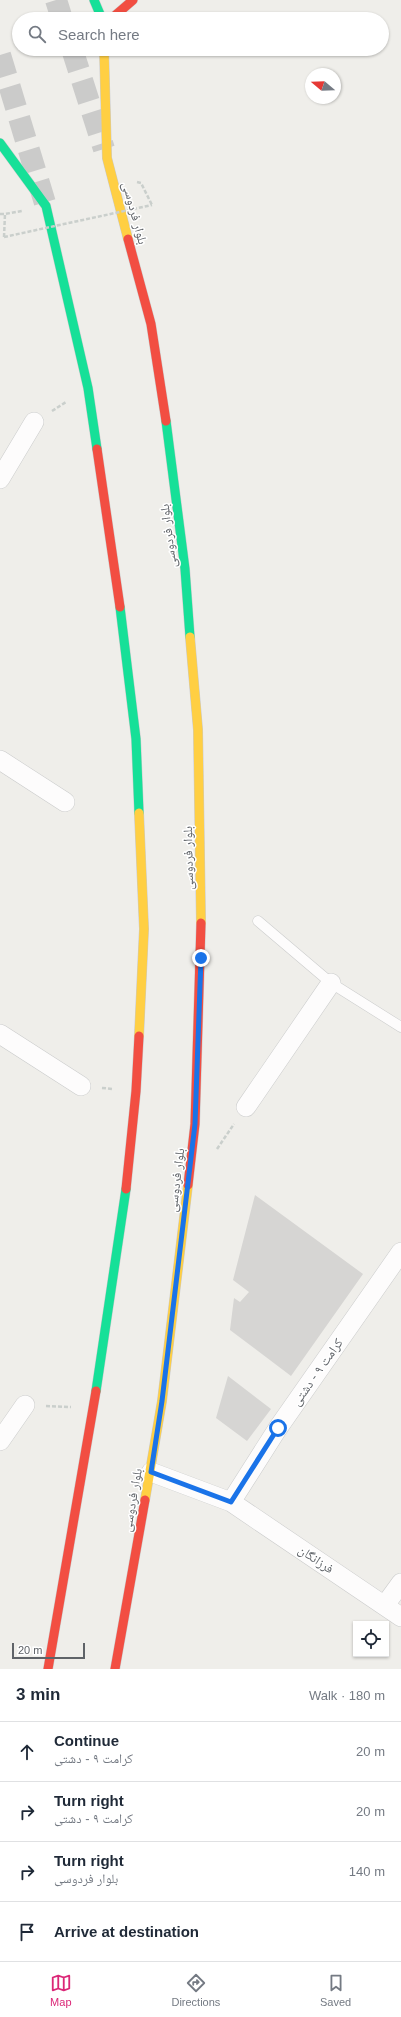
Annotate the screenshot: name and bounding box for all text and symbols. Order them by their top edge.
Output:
search box [12,12,389,56]
icon: search [26,23,48,45]
text: Search here [58,26,140,43]
north arrow [305,68,341,104]
street label: بلوار فردوسی [118,180,151,246]
street label: بلوار فردوسی [157,503,180,569]
street label: بلوار فردوسی [180,826,197,890]
route end [192,949,210,967]
street label: بلوار فردوسی [165,1147,188,1213]
street label: کرامت ۹ - دشتی [288,1335,347,1409]
route start [269,1419,287,1437]
street label: بلوار فردوسی [119,1467,146,1533]
street label: فرزانگان [295,1542,336,1577]
map controls [353,1621,389,1657]
button: locate [353,1621,389,1657]
scale bar [12,1641,85,1660]
text: 20 m [18,1644,42,1656]
text: 3 min [16,1685,60,1704]
text: Walk · 180 m [309,1688,385,1703]
text: Continue [54,1732,119,1749]
icon: ahead [16,1741,38,1763]
text: 20 m [356,1744,385,1759]
text: کرامت ۹ - دشتی [54,1751,133,1766]
text: Turn right [54,1792,124,1809]
icon: right [16,1801,38,1823]
text: 20 m [356,1804,385,1819]
text: کرامت ۹ - دشتی [54,1811,133,1826]
text: Turn right [54,1852,124,1869]
icon: right [16,1861,38,1883]
text: 140 m [349,1864,385,1879]
text: بلوار فردوسی [54,1871,118,1886]
icon: arrive [16,1921,38,1943]
text: Arrive at destination [54,1923,199,1940]
tab: Map [50,1972,72,2008]
tab: Directions [171,1972,220,2008]
tab: Saved [320,1972,351,2008]

